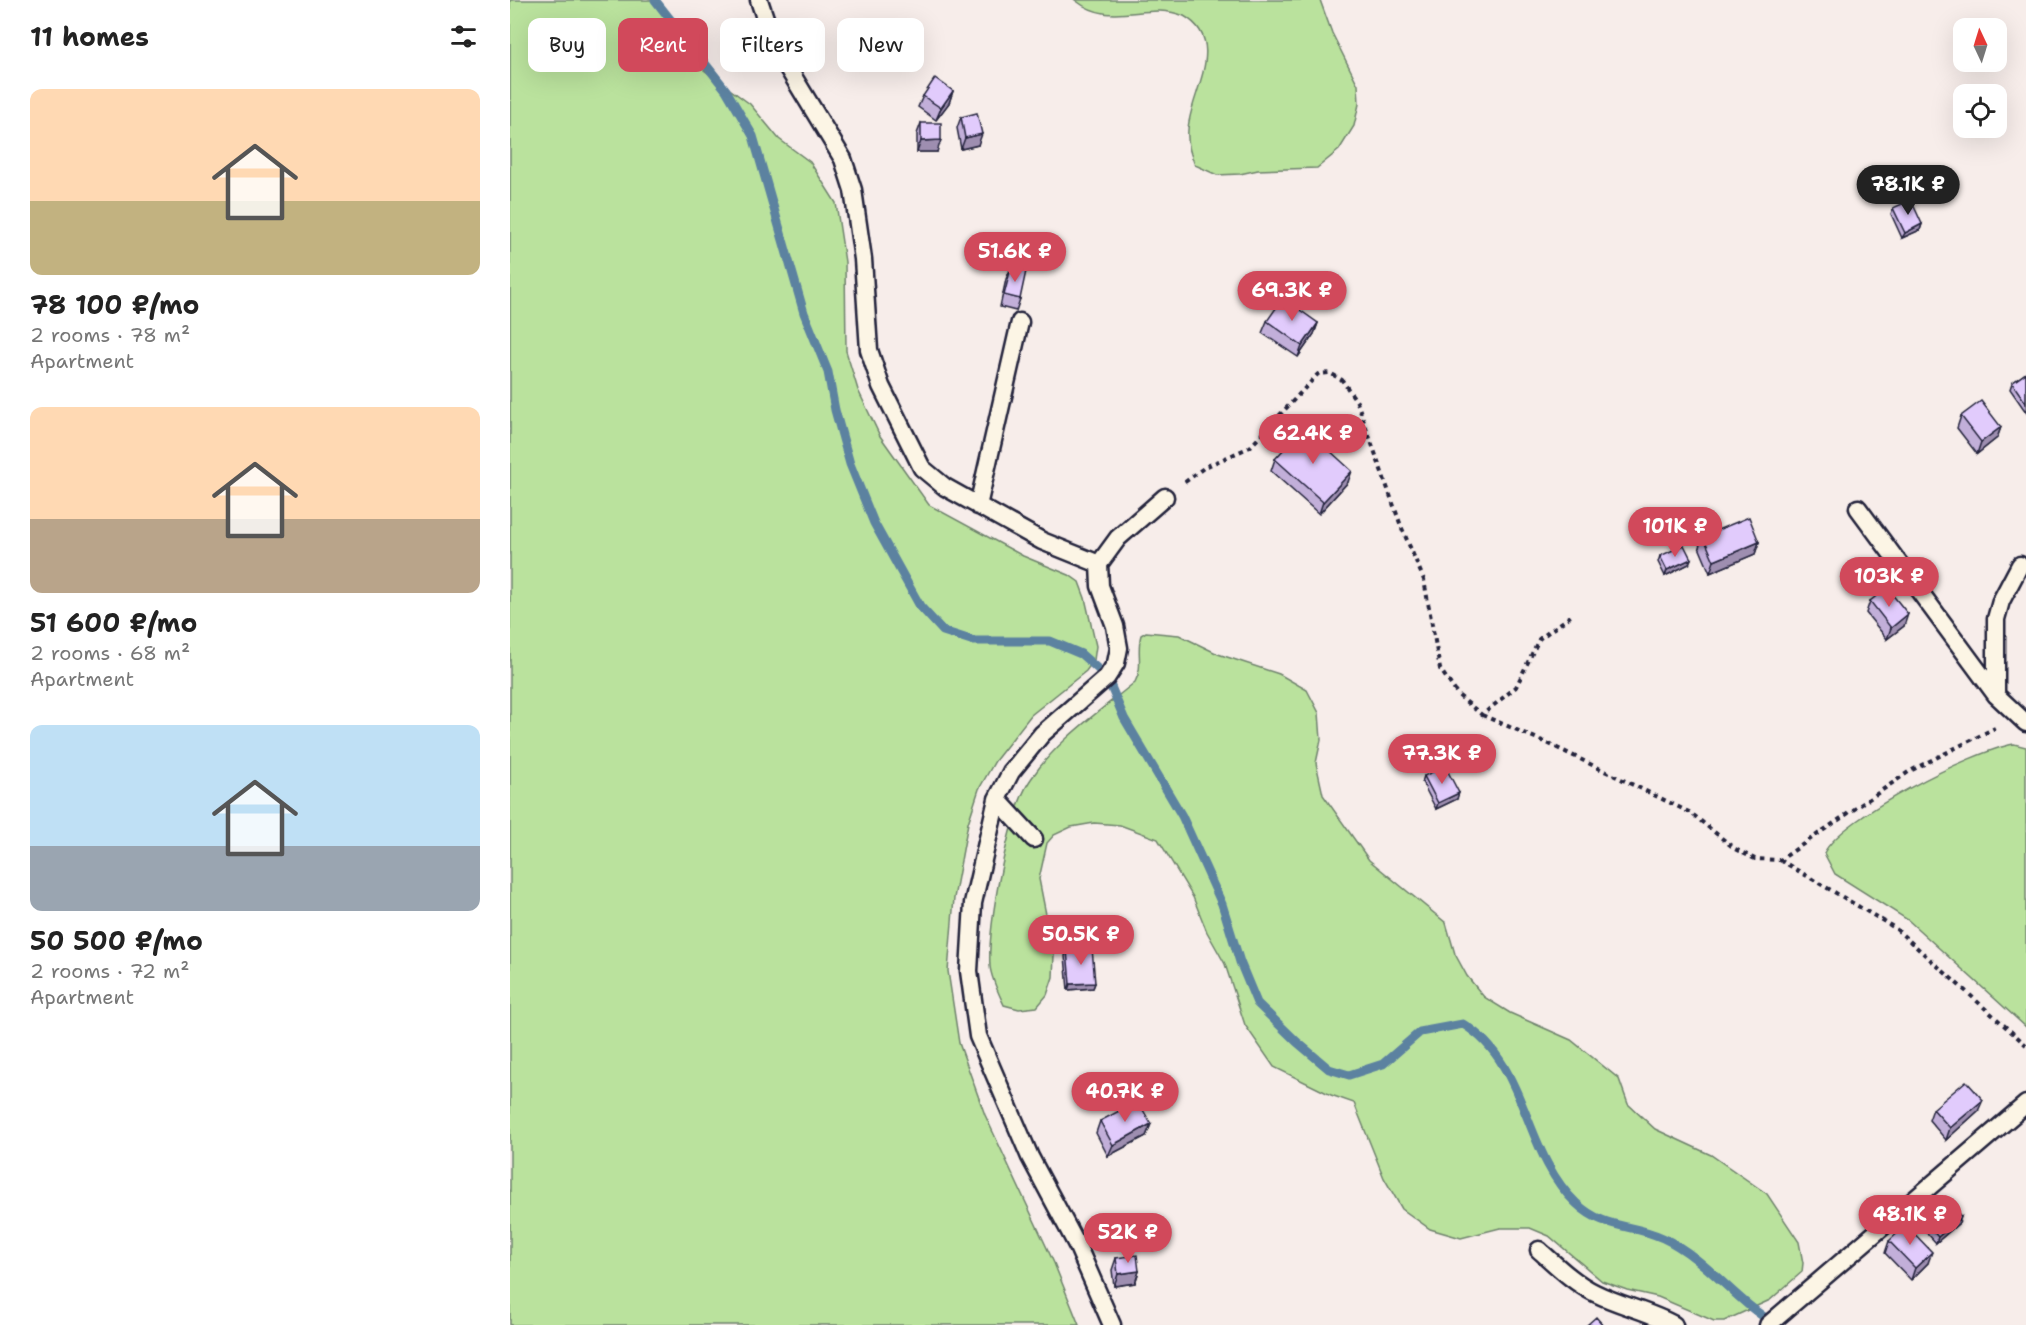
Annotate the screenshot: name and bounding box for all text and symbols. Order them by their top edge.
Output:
chip: Buy [528,18,606,72]
chip: Rent [618,18,708,72]
chip: Filters [720,18,825,72]
chip: New [837,18,924,72]
north arrow [1953,18,2007,72]
map controls [1953,18,2007,138]
text: 11 homes [30,19,149,54]
icon: filters [447,20,480,53]
button: locate [1953,84,2007,138]
icon: home [201,128,309,236]
pin: 78.1K ₽ [1853,165,1963,216]
text: 78.1K ₽ [1871,171,1945,197]
pin: 51.6K ₽ [960,232,1070,283]
text: 51.6K ₽ [978,238,1052,264]
pin: 69.3K ₽ [1237,271,1347,322]
text: 69.3K ₽ [1252,277,1332,303]
text: 78 100 ₽/mo [30,287,199,322]
text: 2 rooms · 78 m² [30,322,190,348]
text: Apartment [30,348,134,374]
pin: 62.4K ₽ [1258,414,1368,465]
text: 62.4K ₽ [1273,420,1353,446]
icon: home [201,446,309,554]
pin: 101K ₽ [1626,507,1724,558]
text: 101K ₽ [1642,513,1708,539]
pin: 103K ₽ [1840,557,1938,608]
text: 103K ₽ [1854,563,1924,589]
text: 51 600 ₽/mo [30,605,197,640]
text: 2 rooms · 68 m² [30,640,190,666]
text: Apartment [30,666,134,692]
pin: 77.3K ₽ [1387,734,1497,785]
text: 77.3K ₽ [1402,740,1482,766]
icon: home [201,764,309,872]
pin: 50.5K ₽ [1026,915,1136,966]
text: 50.5K ₽ [1042,921,1120,947]
text: 50 500 ₽/mo [30,923,203,958]
text: 2 rooms · 72 m² [30,958,189,984]
text: Apartment [30,984,134,1010]
pin: 40.7K ₽ [1070,1072,1180,1123]
text: 40.7K ₽ [1086,1078,1164,1104]
pin: 48.1K ₽ [1855,1195,1965,1246]
text: 48.1K ₽ [1873,1201,1947,1227]
pin: 52K ₽ [1086,1213,1170,1264]
text: 52K ₽ [1098,1219,1158,1245]

